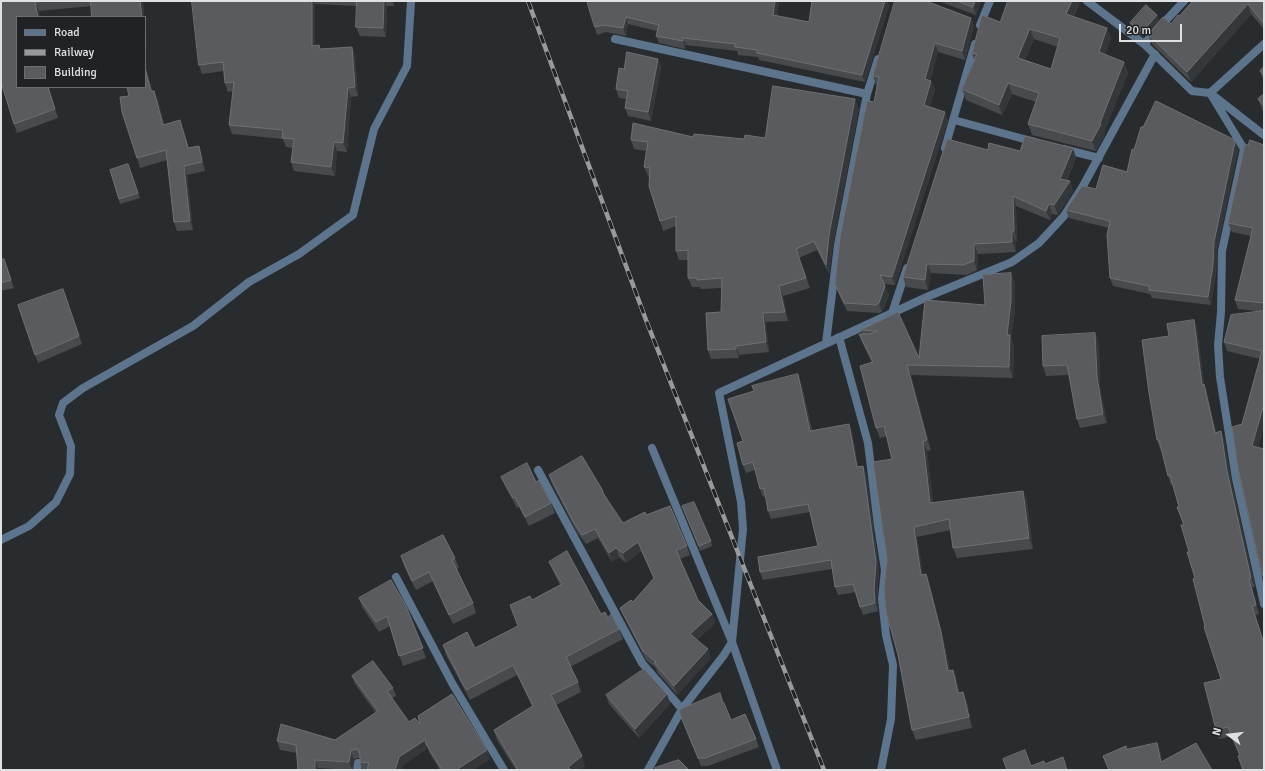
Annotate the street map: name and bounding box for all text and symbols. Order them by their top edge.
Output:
legend [16,16,146,88]
scale bar [1121,16,1184,42]
text: 20 m [1126,23,1151,38]
text: Road [54,25,80,40]
text: Railway [54,45,94,60]
text: Building [54,65,97,80]
north arrow [1209,715,1249,755]
text: N [1210,726,1224,737]

